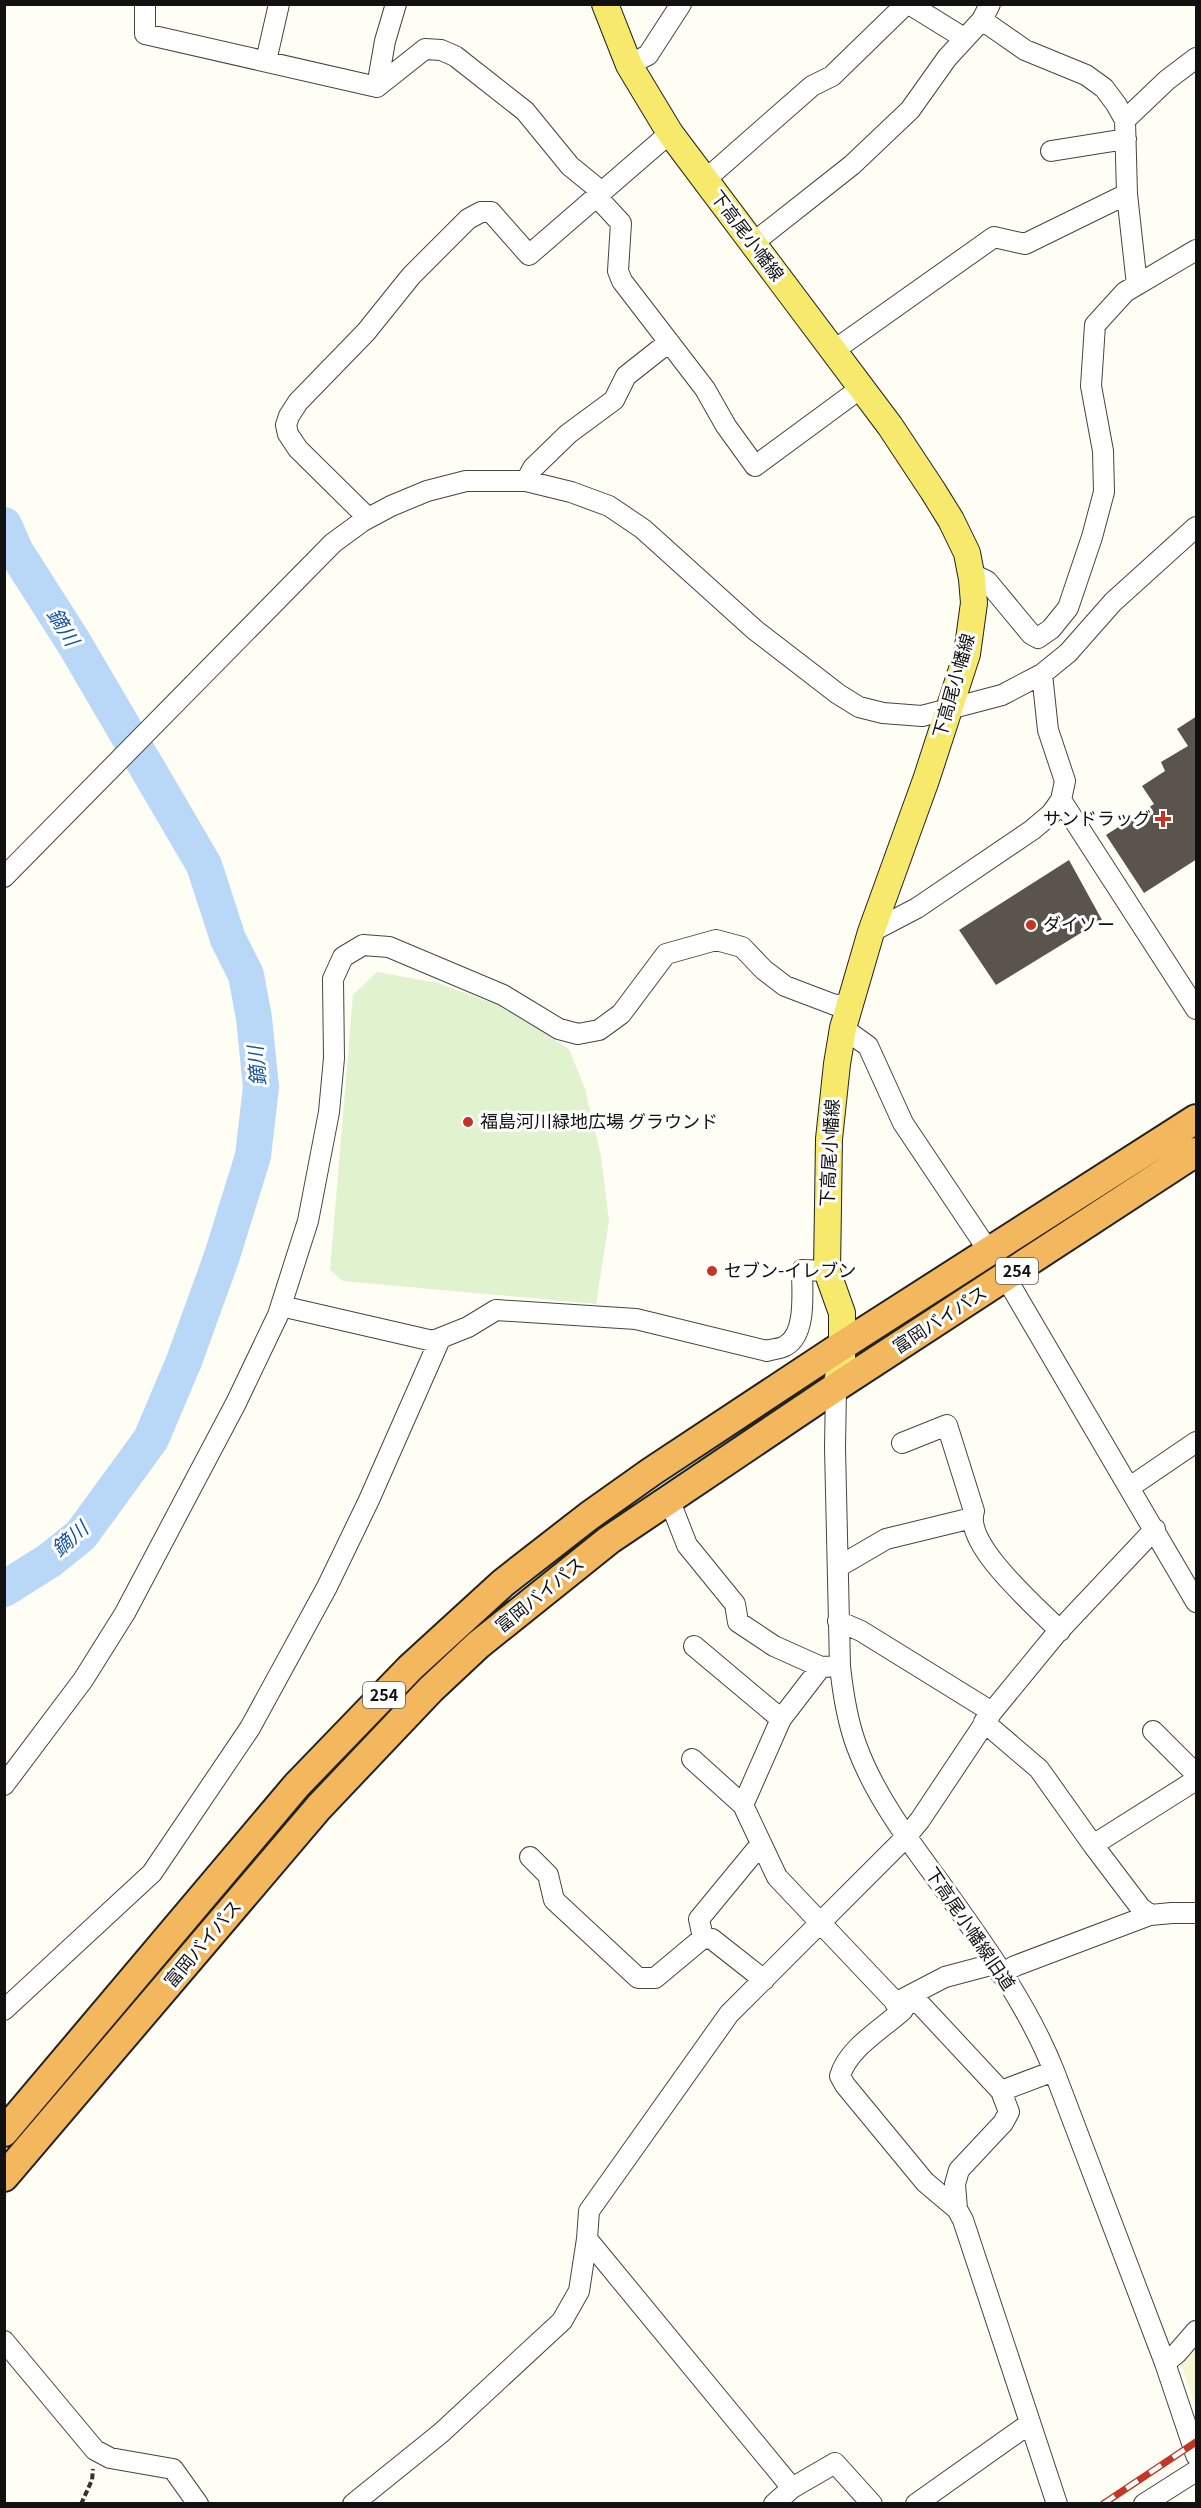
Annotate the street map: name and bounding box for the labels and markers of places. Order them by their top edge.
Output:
place label: サンドラッグ [1043,804,1151,830]
marker: サンドラッグ [1156,812,1170,826]
place label: ダイソー [1043,910,1115,936]
marker: ダイソー [1024,918,1038,932]
place label: 福島河川緑地広場 グラウンド [480,1107,718,1133]
marker: 福島河川緑地広場 グラウンド [461,1115,475,1129]
place label: セブン-イレブン [724,1256,856,1282]
marker: セブン-イレブン [705,1264,719,1278]

